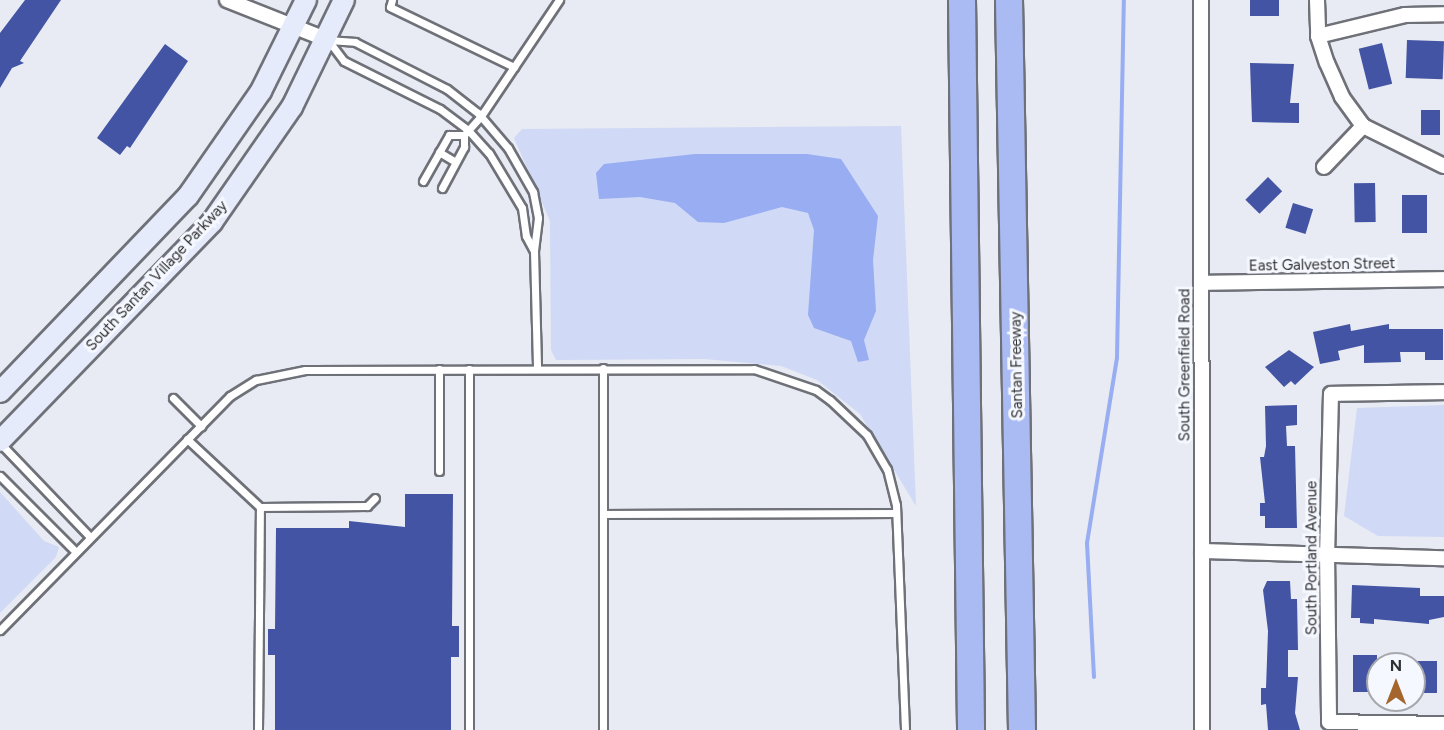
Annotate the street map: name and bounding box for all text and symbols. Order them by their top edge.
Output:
street label: South Santan Village Parkway [83,197,231,355]
street label: East Galveston Street [1249,255,1395,275]
street label: South Greenfield Road [1176,289,1194,441]
street label: Santan Freeway [1007,311,1027,419]
street label: South Portland Avenue [1303,481,1321,635]
north arrow [1366,652,1426,712]
text: N [1390,656,1402,675]

